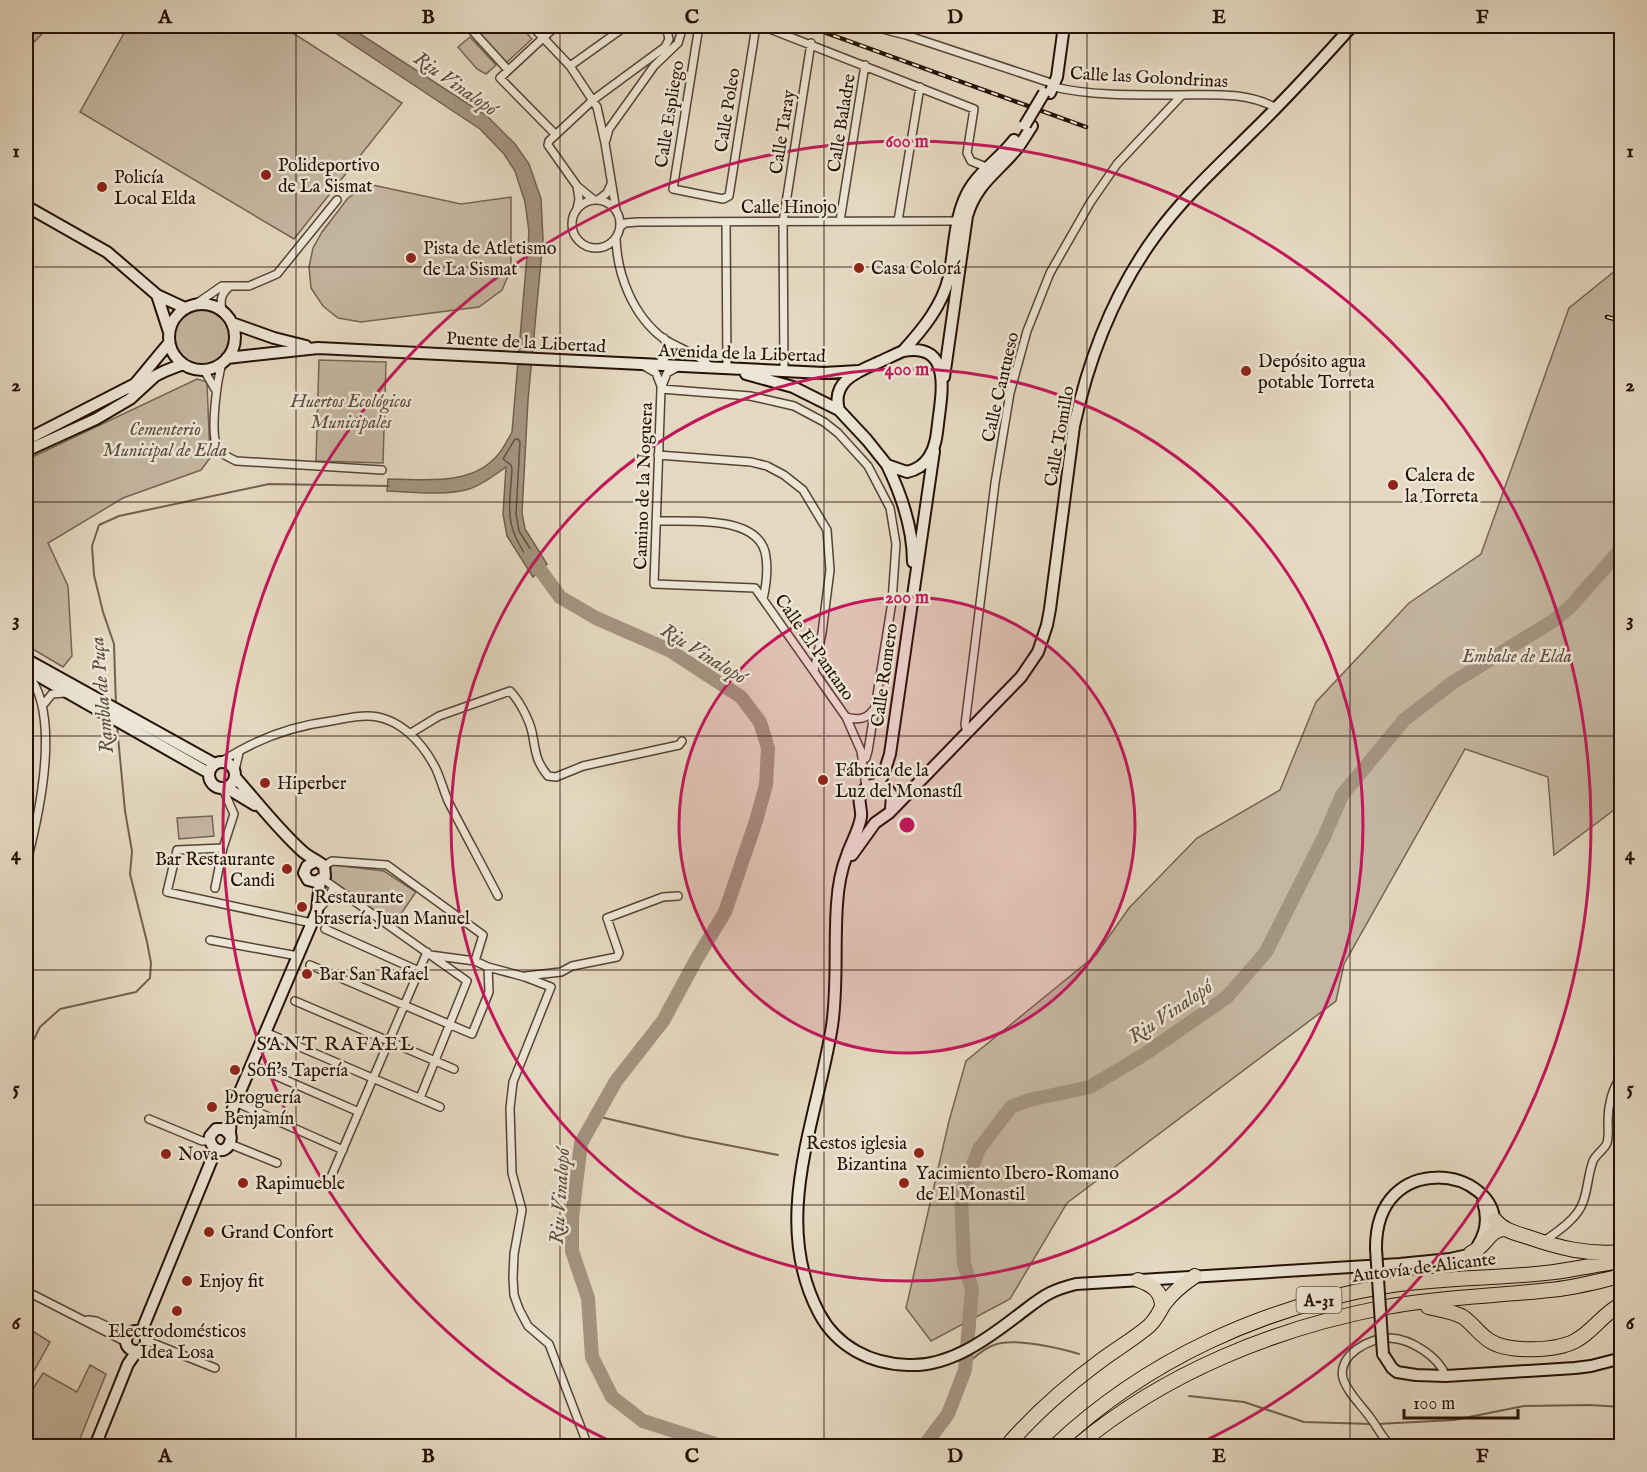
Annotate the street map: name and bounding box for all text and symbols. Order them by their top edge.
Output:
text: A [157,5,173,30]
text: B [421,5,435,30]
text: C [685,5,699,30]
text: D [947,5,963,30]
text: E [1212,5,1226,30]
text: F [1476,5,1489,30]
water label: Riu Vinalopó [409,46,504,124]
street label: Calle Espliego [651,59,690,170]
street label: Calle las Golondrinas [1069,63,1229,94]
street label: Calle Poleo [710,66,747,154]
street label: Calle Baladre [823,72,862,174]
street label: Calle Taray [765,88,802,176]
text: 600 m [885,131,929,154]
text: 1 [12,139,20,164]
text: 1 [1626,139,1634,164]
place label: Polideportivo de La Sismat [278,155,380,199]
place label: Policía Local Elda [114,167,196,211]
marker: Polideportivo de La Sismat [259,168,273,182]
marker: Policía Local Elda [95,180,109,194]
street label: Calle Hinojo [741,197,837,220]
place label: Pista de Atletismo de La Sismat [423,238,557,282]
marker: Pista de Atletismo de La Sismat [404,251,418,265]
place label: Casa Colorá [871,258,961,281]
marker: Casa Colorá [852,261,866,275]
street label: Puente de la Libertad [445,328,607,359]
street label: Calle Cantueso [978,330,1025,445]
street label: Avenida de la Libertad [657,340,826,369]
place label: Depósito agua potable Torreta [1258,351,1375,395]
text: 400 m [885,359,929,382]
marker: Depósito agua potable Torreta [1239,364,1253,378]
text: 2 [11,373,21,398]
text: 2 [1625,373,1635,398]
street label: Calle Tomillo [1040,384,1081,488]
park label: Huertos Ecológicos Municipales [290,391,412,435]
street label: Camino de la Noguera [630,402,659,570]
park label: Cementerio Municipal de Elda [103,419,227,463]
place label: Calera de la Torreta [1405,465,1478,509]
marker: Calera de la Torreta [1386,478,1400,492]
text: 200 m [885,587,929,610]
street label: Calle El Pantano [769,590,859,706]
text: 3 [12,608,20,633]
text: 3 [1626,608,1634,633]
water label: Riu Vinalopó [656,618,753,692]
street label: Calle Romero [867,622,904,728]
water label: Rambla de Puça [85,635,120,754]
park label: Embalse de Elda [1461,646,1572,669]
place label: Fábrica de la Luz del Monastíl [835,760,962,804]
place label: Hiperber [277,773,347,796]
marker: Fábrica de la Luz del Monastíl [816,773,830,787]
marker: Hiperber [258,776,272,790]
centre of rings [897,815,917,835]
text: 4 [11,842,22,867]
text: 4 [1625,842,1636,867]
place label: Bar Restaurante Candi [155,849,275,893]
marker: Bar Restaurante Candi [280,862,294,876]
place label: Restaurante brasería Juan Manuel [314,887,470,931]
marker: Restaurante brasería Juan Manuel [295,900,309,914]
place label: Bar San Rafael [319,964,429,987]
marker: Bar San Rafael [300,967,314,981]
water label: Riu Vinalopó [1124,973,1220,1050]
district label: SANT RAFAEL [257,1032,415,1057]
place label: Sofi's Tapería [247,1060,348,1083]
marker: Sofi's Tapería [228,1063,242,1077]
text: 5 [12,1076,20,1101]
text: 5 [1626,1076,1634,1101]
place label: Droguería Benjamín [224,1087,302,1131]
marker: Droguería Benjamín [205,1100,219,1114]
place label: Restos iglesia Bizantina [806,1133,907,1177]
place label: Nova [178,1144,219,1167]
water label: Riu Vinalopó [545,1144,577,1245]
marker: Restos iglesia Bizantina [912,1146,926,1160]
marker: Nova [159,1147,173,1161]
place label: Yacimiento Ibero-Romano de El Monastil [916,1163,1119,1207]
place label: Rapimueble [255,1173,345,1196]
marker: Rapimueble [236,1176,250,1190]
marker: Yacimiento Ibero-Romano de El Monastil [897,1176,911,1190]
place label: Grand Confort [221,1222,334,1245]
marker: Grand Confort [202,1225,216,1239]
street label: Autovía de Alicante [1350,1248,1497,1289]
place label: Enjoy fit [199,1271,264,1294]
marker: Enjoy fit [180,1274,194,1288]
road number: A-31 [1296,1287,1342,1313]
marker: Electrodomésticos Idea Losa [170,1304,184,1318]
text: 6 [12,1311,22,1336]
text: 6 [1626,1311,1636,1336]
place label: Electrodomésticos Idea Losa [108,1321,246,1365]
scale bar [1404,1382,1518,1420]
text: 100 m [1413,1393,1455,1416]
text: A [157,1444,173,1469]
text: B [421,1444,435,1469]
text: C [685,1444,699,1469]
text: D [947,1444,963,1469]
text: E [1212,1444,1226,1469]
text: F [1476,1444,1489,1469]

